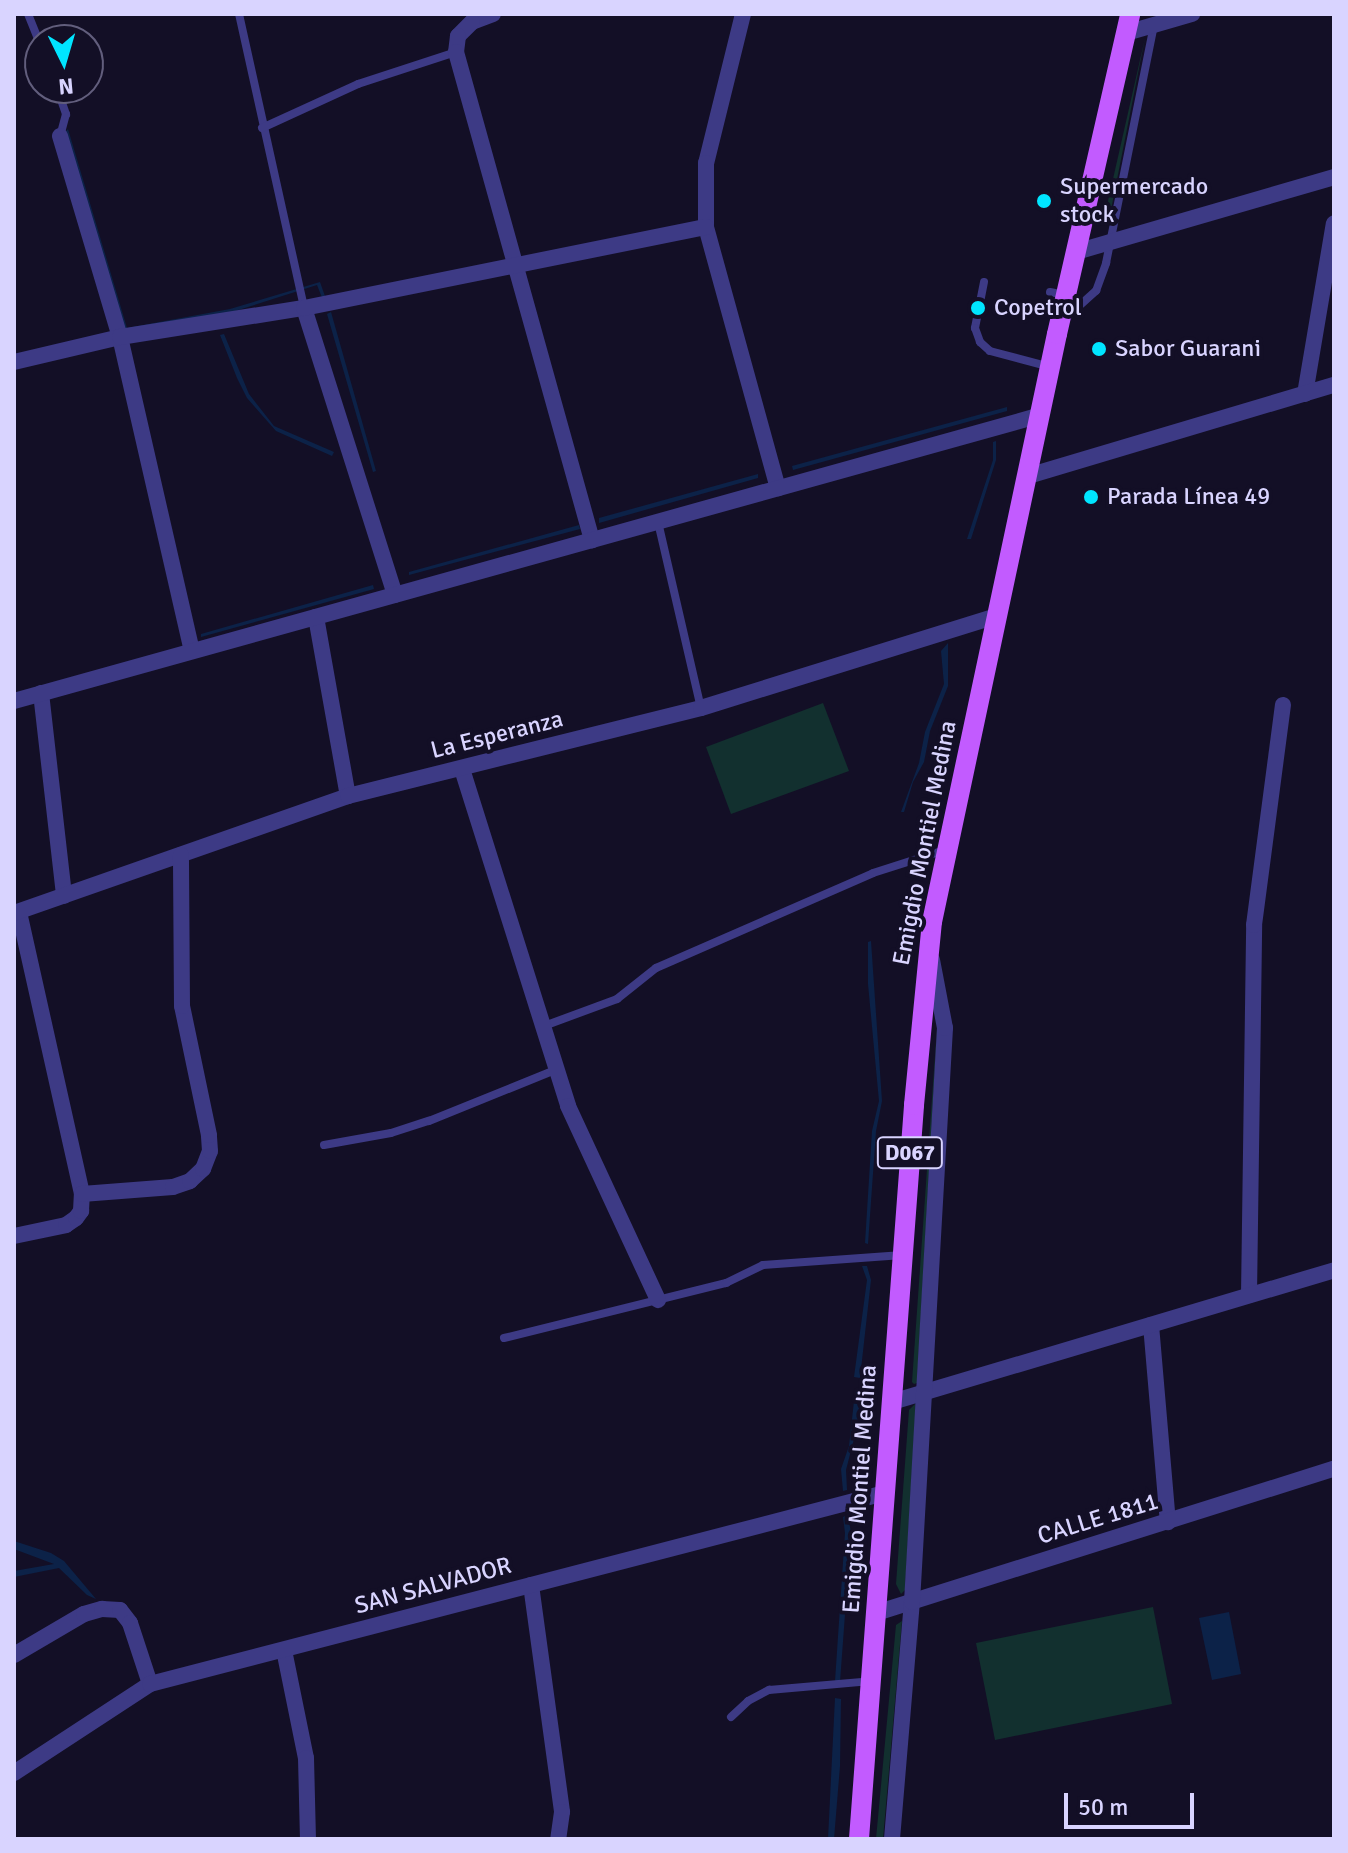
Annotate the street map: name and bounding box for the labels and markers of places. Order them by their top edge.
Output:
place label: Supermercado stock [1060,173,1208,229]
marker: Supermercado stock [1035,192,1053,210]
place label: Copetrol [994,294,1082,322]
marker: Copetrol [969,299,987,317]
place label: Sabor Guarani [1115,335,1261,363]
marker: Sabor Guarani [1090,340,1108,358]
place label: Parada Línea 49 [1107,483,1270,511]
marker: Parada Línea 49 [1082,488,1100,506]

